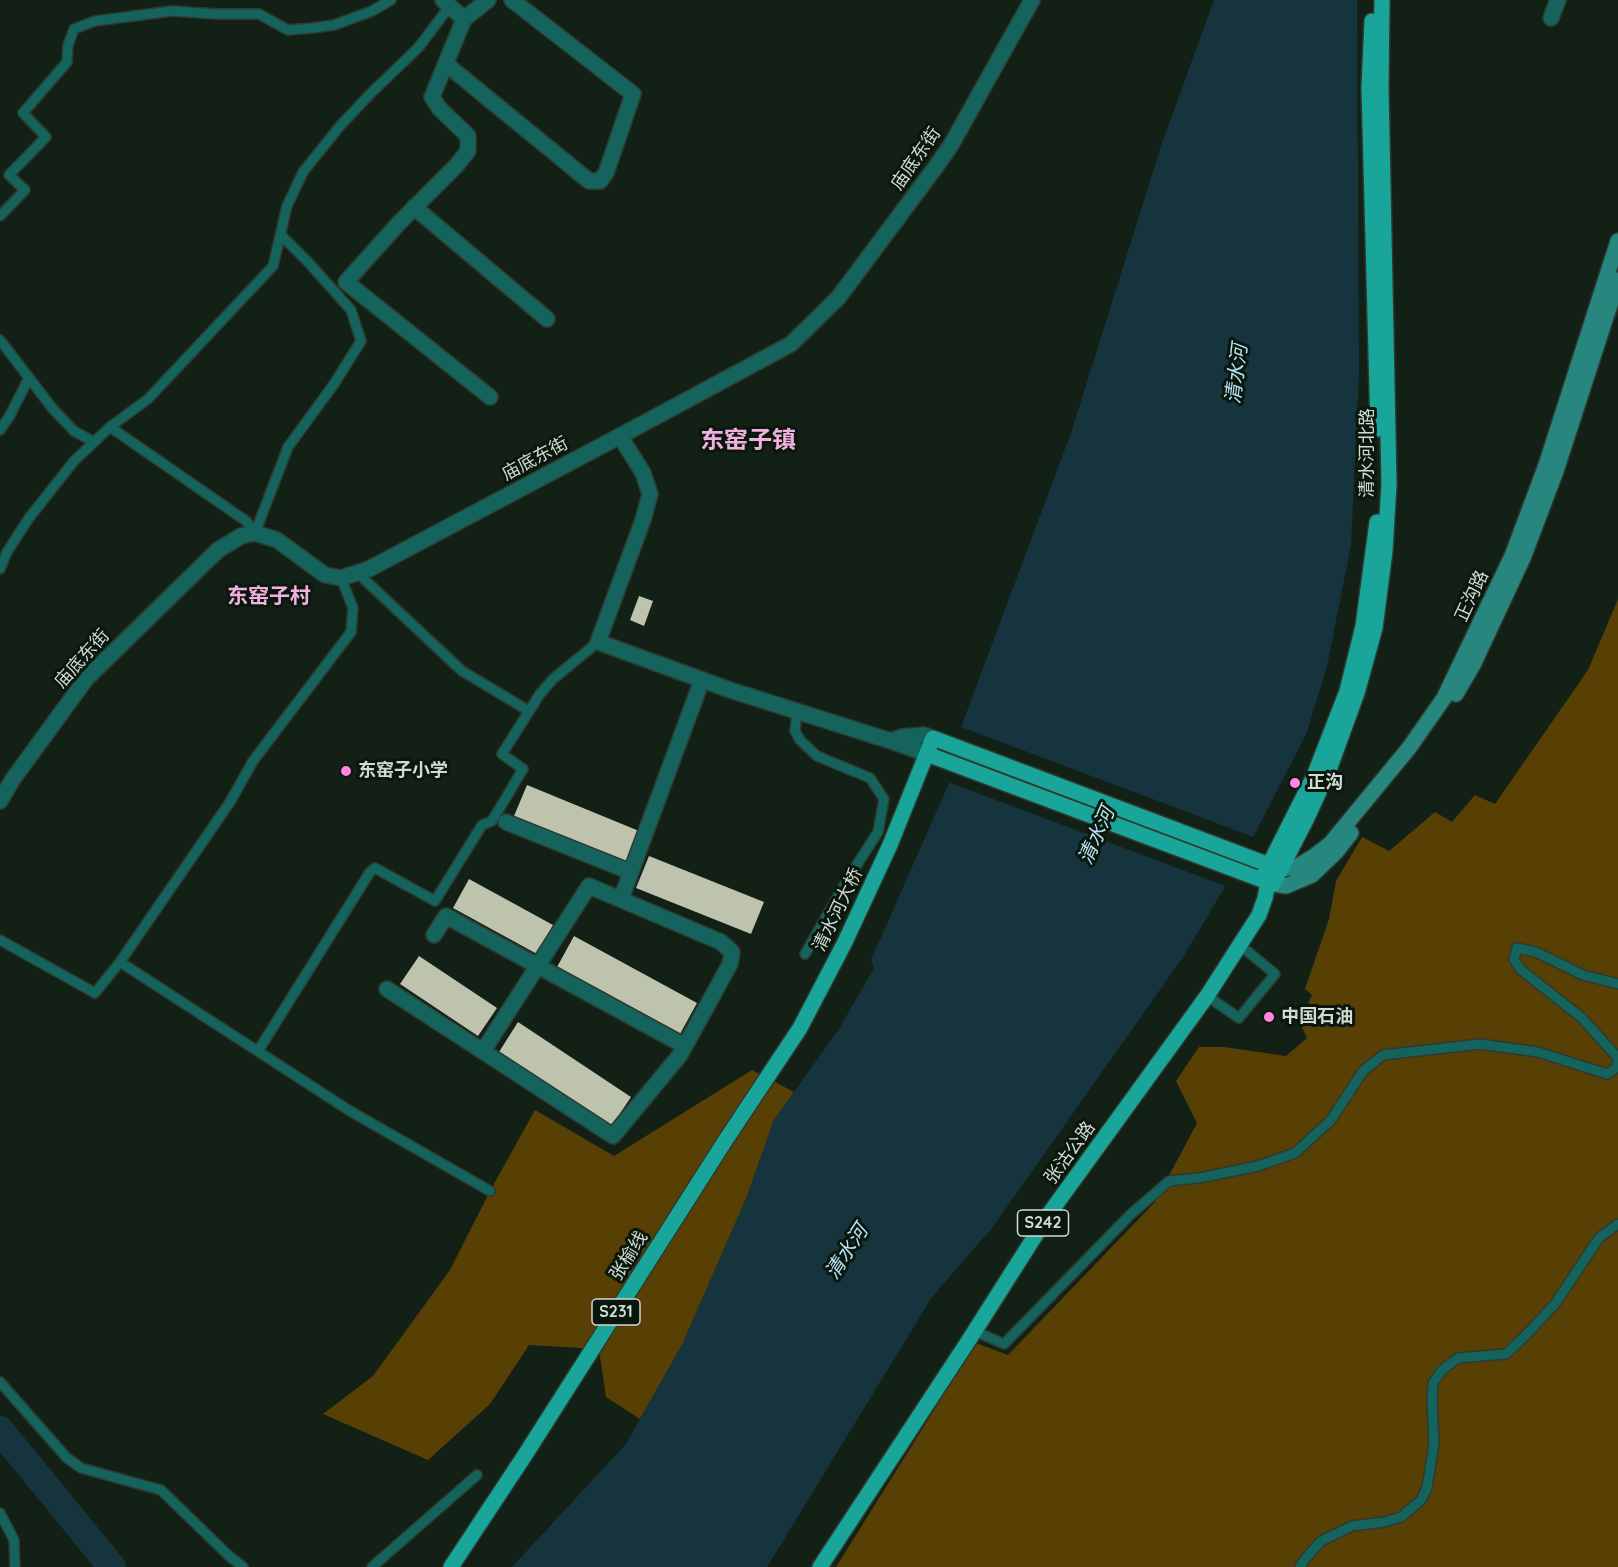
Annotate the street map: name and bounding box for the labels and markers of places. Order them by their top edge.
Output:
place label: 东窑子小学 [358,760,448,782]
marker: 东窑子小学 [339,764,353,778]
place label: 正沟 [1307,772,1343,794]
marker: 正沟 [1288,776,1302,790]
place label: 中国石油 [1281,1006,1353,1028]
marker: 中国石油 [1262,1010,1276,1024]

